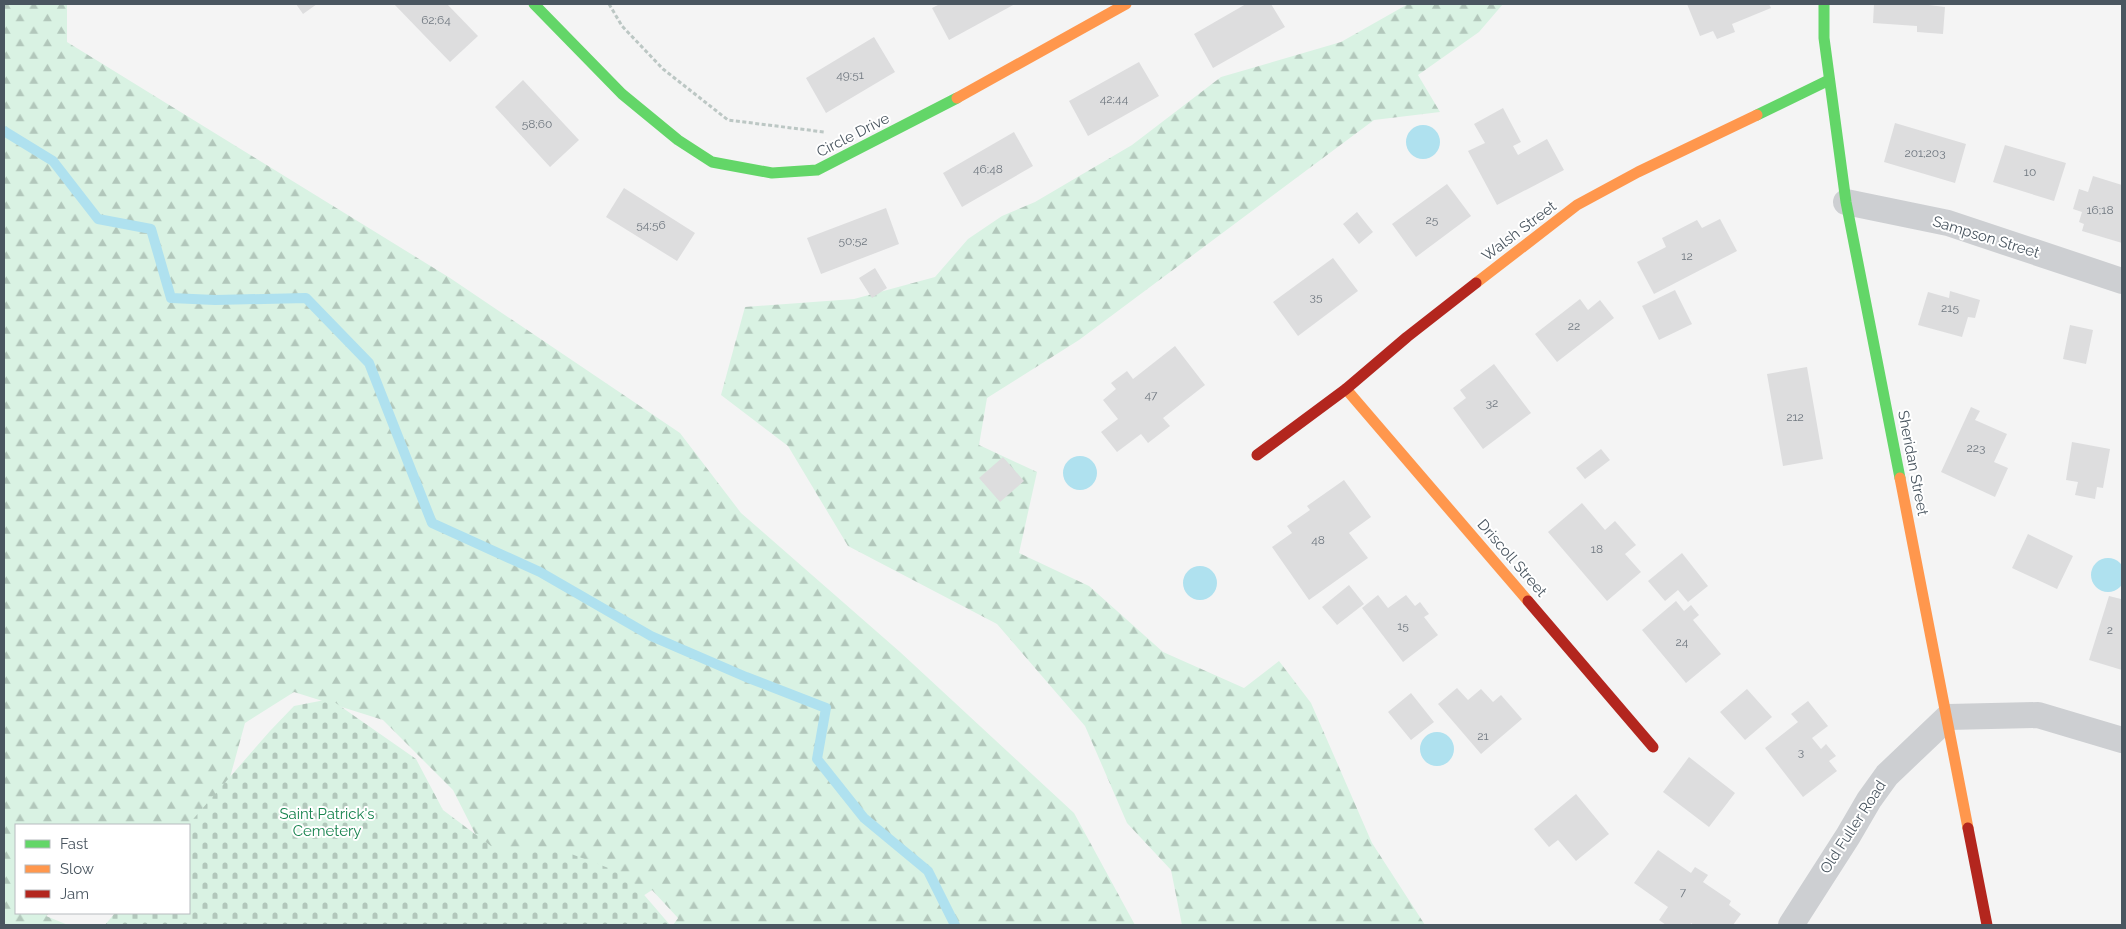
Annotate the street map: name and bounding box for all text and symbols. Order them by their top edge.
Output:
house number: 62;64 [421,13,451,27]
house number: 49;51 [836,68,864,82]
house number: 42;44 [1100,92,1129,106]
street label: Circle Drive [814,109,893,161]
house number: 58;60 [522,117,552,131]
house number: 201;203 [1904,146,1946,160]
house number: 46;48 [973,162,1003,176]
house number: 10 [2024,165,2036,179]
street label: Walsh Street [1478,197,1560,265]
house number: 16;18 [2086,203,2114,217]
street label: Sampson Street [1930,212,2042,262]
house number: 25 [1426,213,1439,227]
house number: 54;56 [636,218,666,232]
house number: 50;52 [838,234,868,248]
house number: 12 [1681,249,1693,263]
house number: 35 [1310,290,1323,304]
house number: 215 [1941,301,1959,315]
house number: 22 [1568,319,1580,333]
house number: 47 [1145,388,1158,402]
house number: 32 [1486,396,1498,410]
street label: Sheridan Street [1894,409,1932,517]
house number: 212 [1786,410,1804,424]
house number: 223 [1967,441,1985,455]
street label: Driscoll Street [1473,516,1551,600]
house number: 48 [1311,533,1325,547]
house number: 18 [1591,542,1603,556]
house number: 15 [1397,619,1409,633]
house number: 2 [2107,623,2113,637]
house number: 24 [1676,635,1689,649]
house number: 21 [1477,729,1489,743]
house number: 3 [1798,745,1804,759]
street label: Old Fuller Road [1816,777,1890,877]
park label: Saint Patrick's Cemetery [279,805,375,840]
legend [15,824,190,914]
text: Fast [60,835,88,853]
text: Slow [60,860,94,878]
text: Jam [60,885,89,903]
house number: 7 [1680,885,1687,899]

